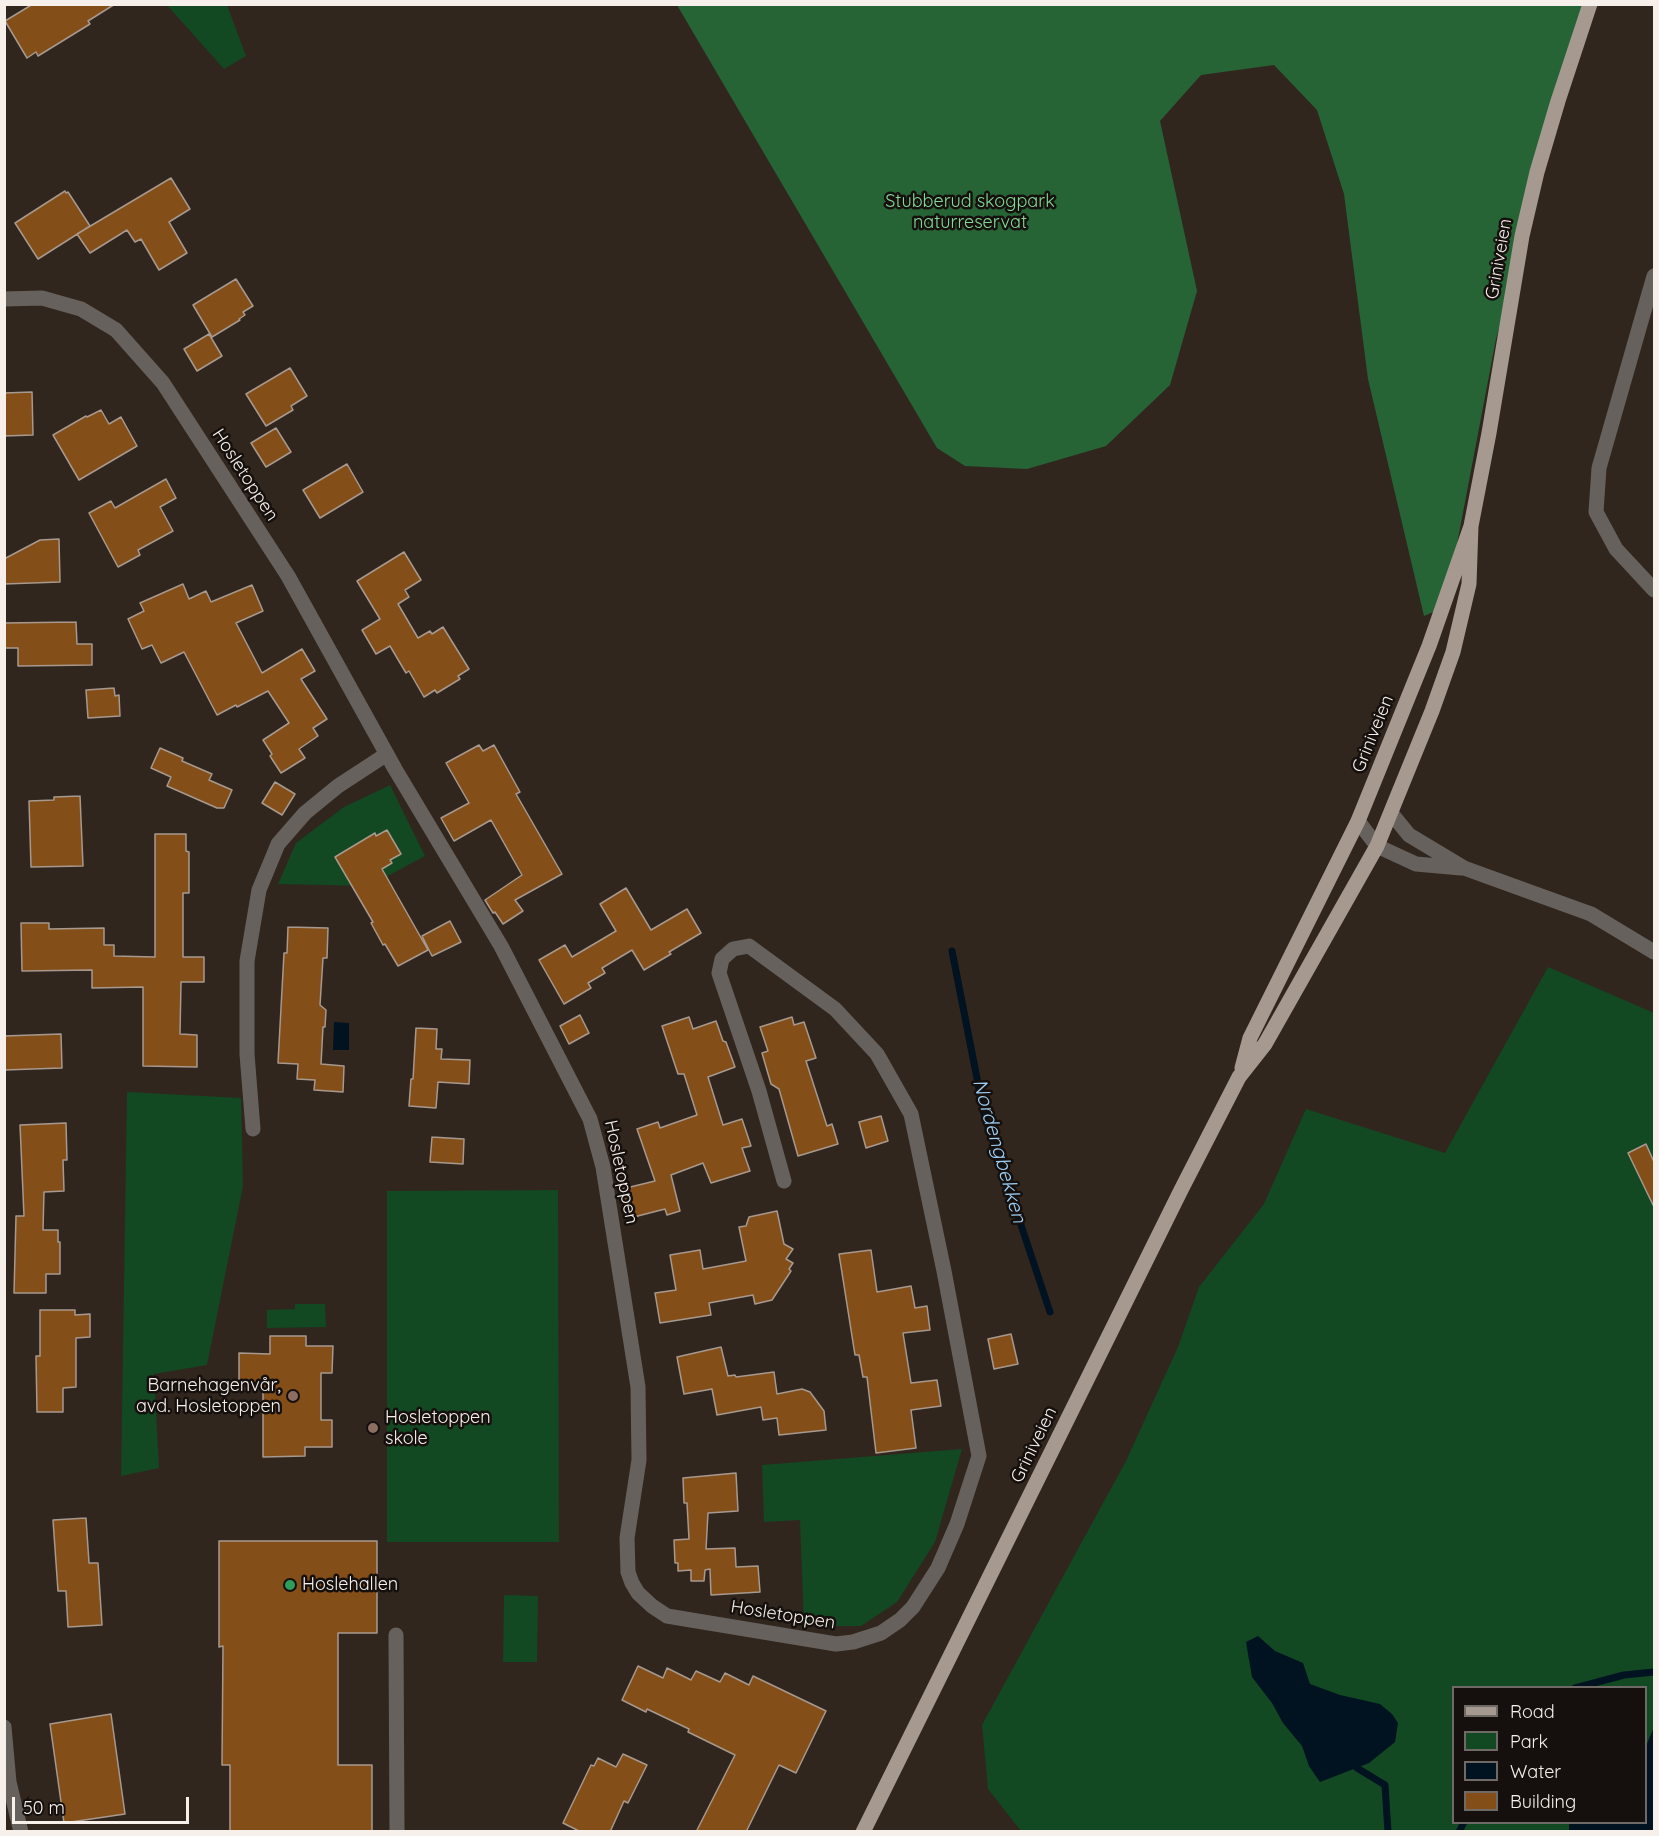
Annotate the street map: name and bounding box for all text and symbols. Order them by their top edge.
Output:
park label: Stubberud skogpark naturreservat [885,191,1055,234]
street label: Griniveien [1481,217,1517,301]
street label: Hosletoppen [207,425,283,525]
street label: Griniveien [1348,692,1398,776]
water label: Nordengbekken [967,1076,1031,1226]
street label: Hosletoppen [599,1118,643,1226]
place label: Barnehagenvår, avd. Hosletoppen [136,1375,281,1418]
marker: Barnehagenvår, avd. Hosletoppen [286,1389,300,1403]
street label: Griniveien [1006,1404,1062,1486]
place label: Hosletoppen skole [385,1407,491,1450]
marker: Hosletoppen skole [366,1421,380,1435]
place label: Hoslehallen [302,1574,398,1596]
marker: Hoslehallen [283,1578,297,1592]
street label: Hosletoppen [729,1596,837,1634]
legend [1452,1686,1647,1824]
text: Road [1510,1700,1555,1723]
text: Park [1510,1730,1548,1753]
text: Water [1510,1760,1561,1783]
scale bar [15,1785,192,1823]
text: Building [1510,1790,1576,1813]
text: 50 m [23,1796,65,1819]

